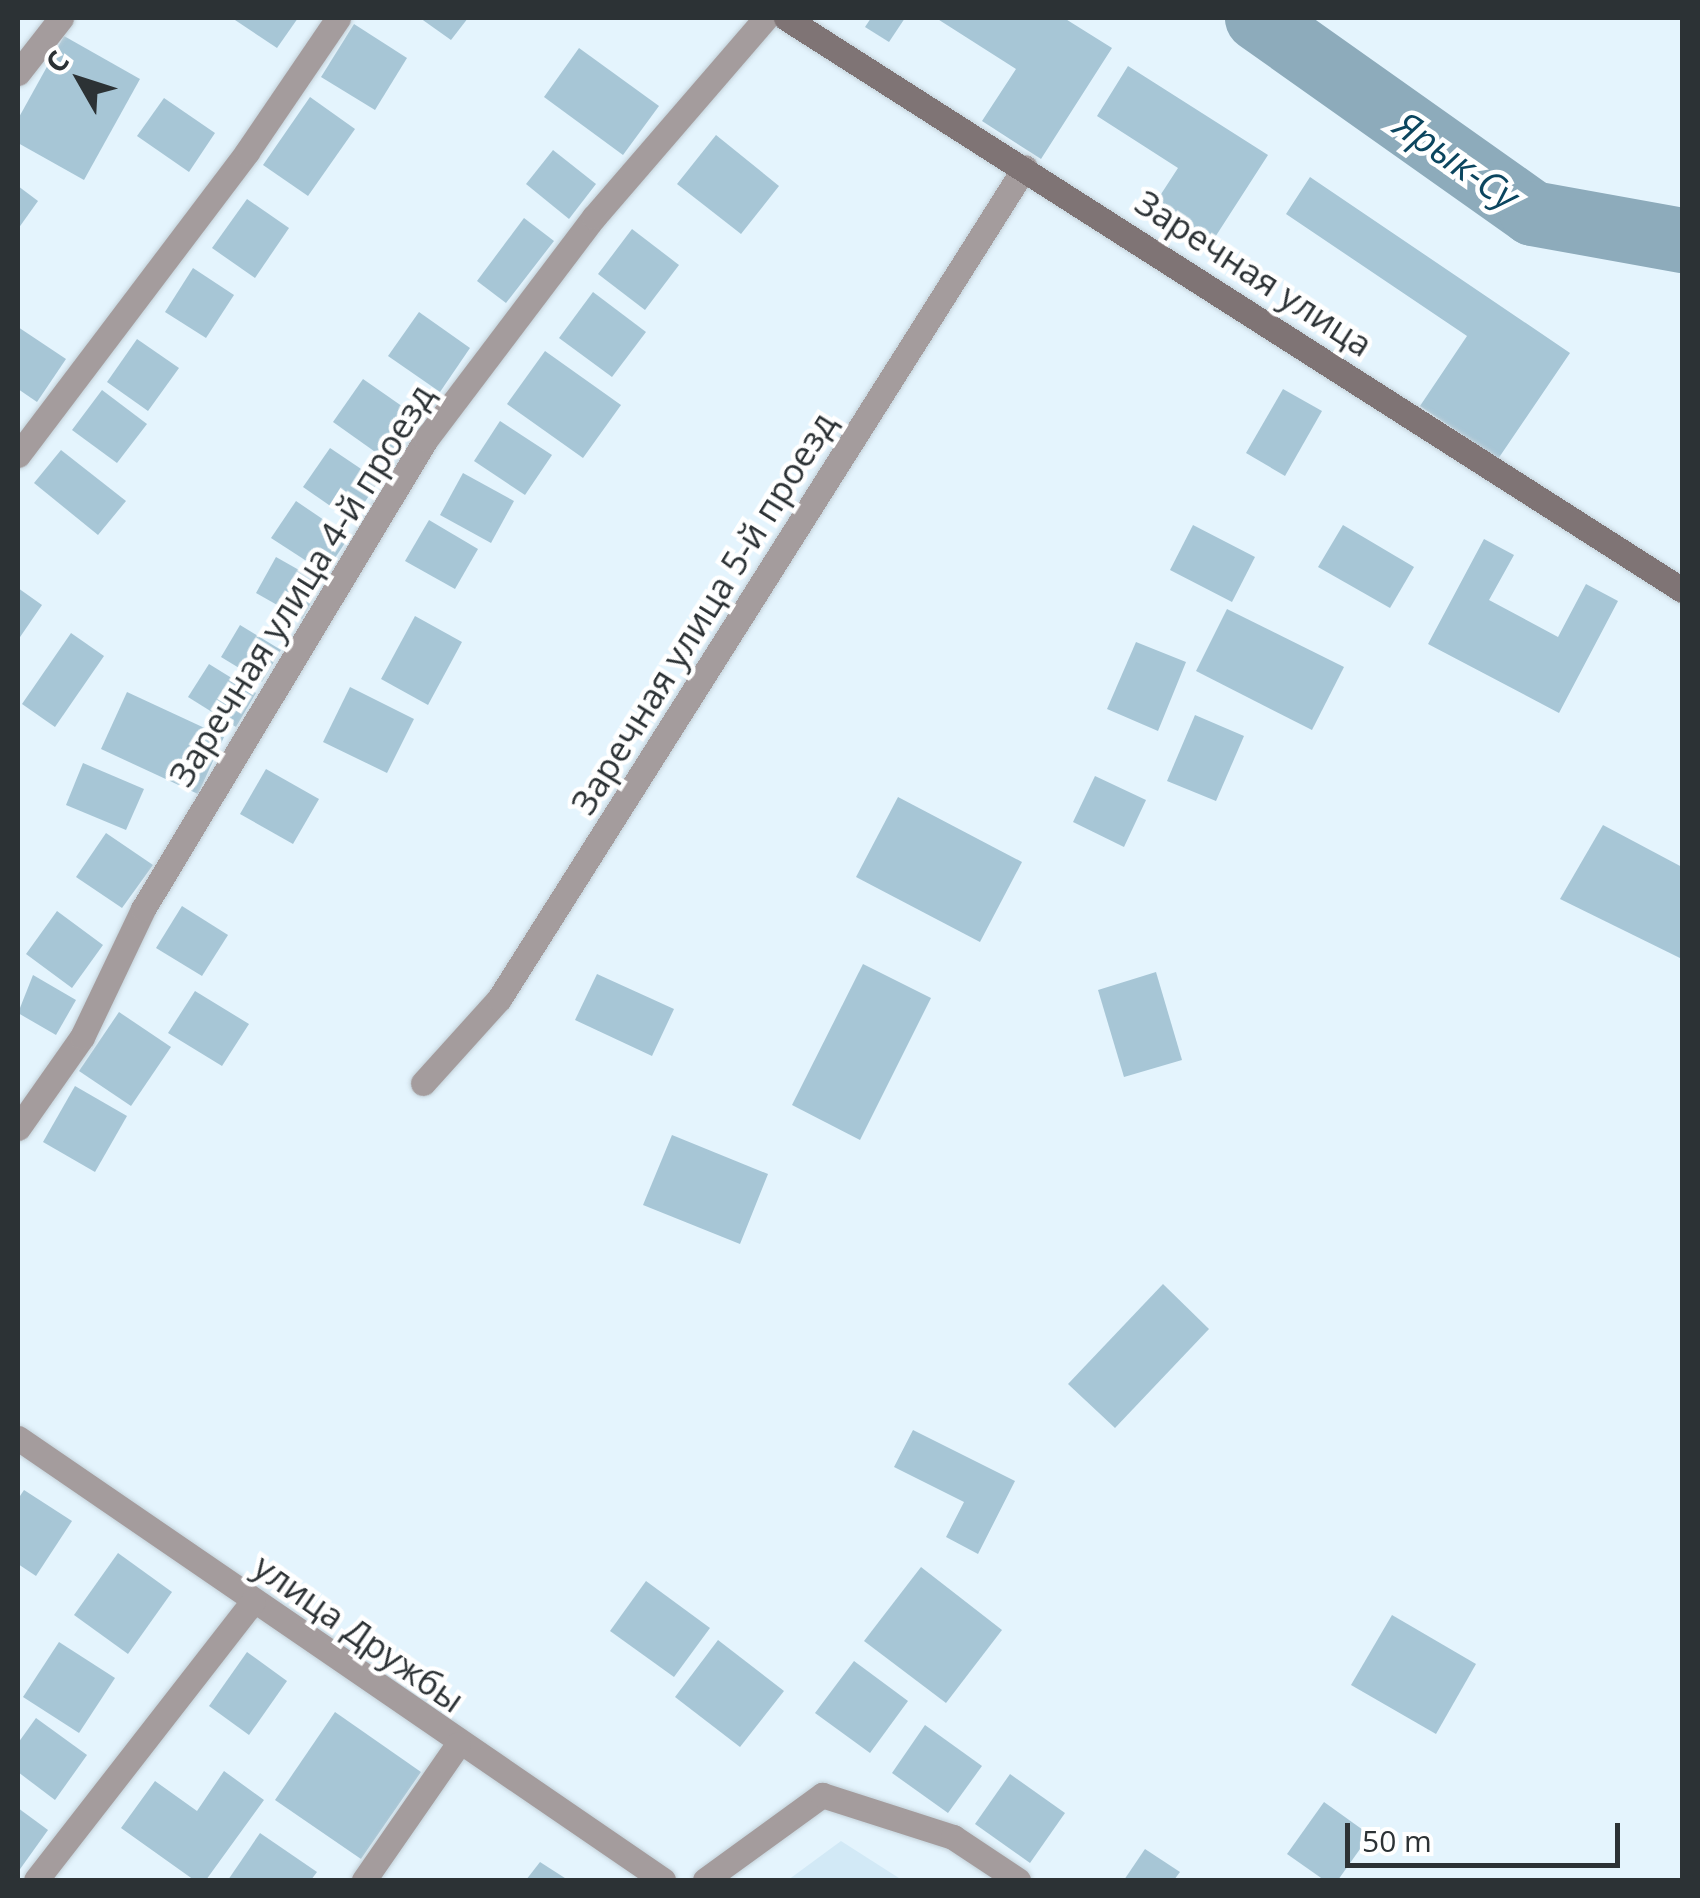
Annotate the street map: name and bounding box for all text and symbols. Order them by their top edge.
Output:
north arrow [30,30,130,130]
text: С [36,42,77,80]
water label: Ярык-Су [1386,101,1528,219]
street label: Заречная улица [1128,181,1380,365]
street label: Заречная улица 4-й проезд [160,376,442,794]
street label: Заречная улица 5-й проезд [562,404,844,822]
street label: улица Дружбы [246,1545,472,1721]
scale bar [1350,1803,1625,1865]
text: 50 m [1362,1820,1432,1861]

